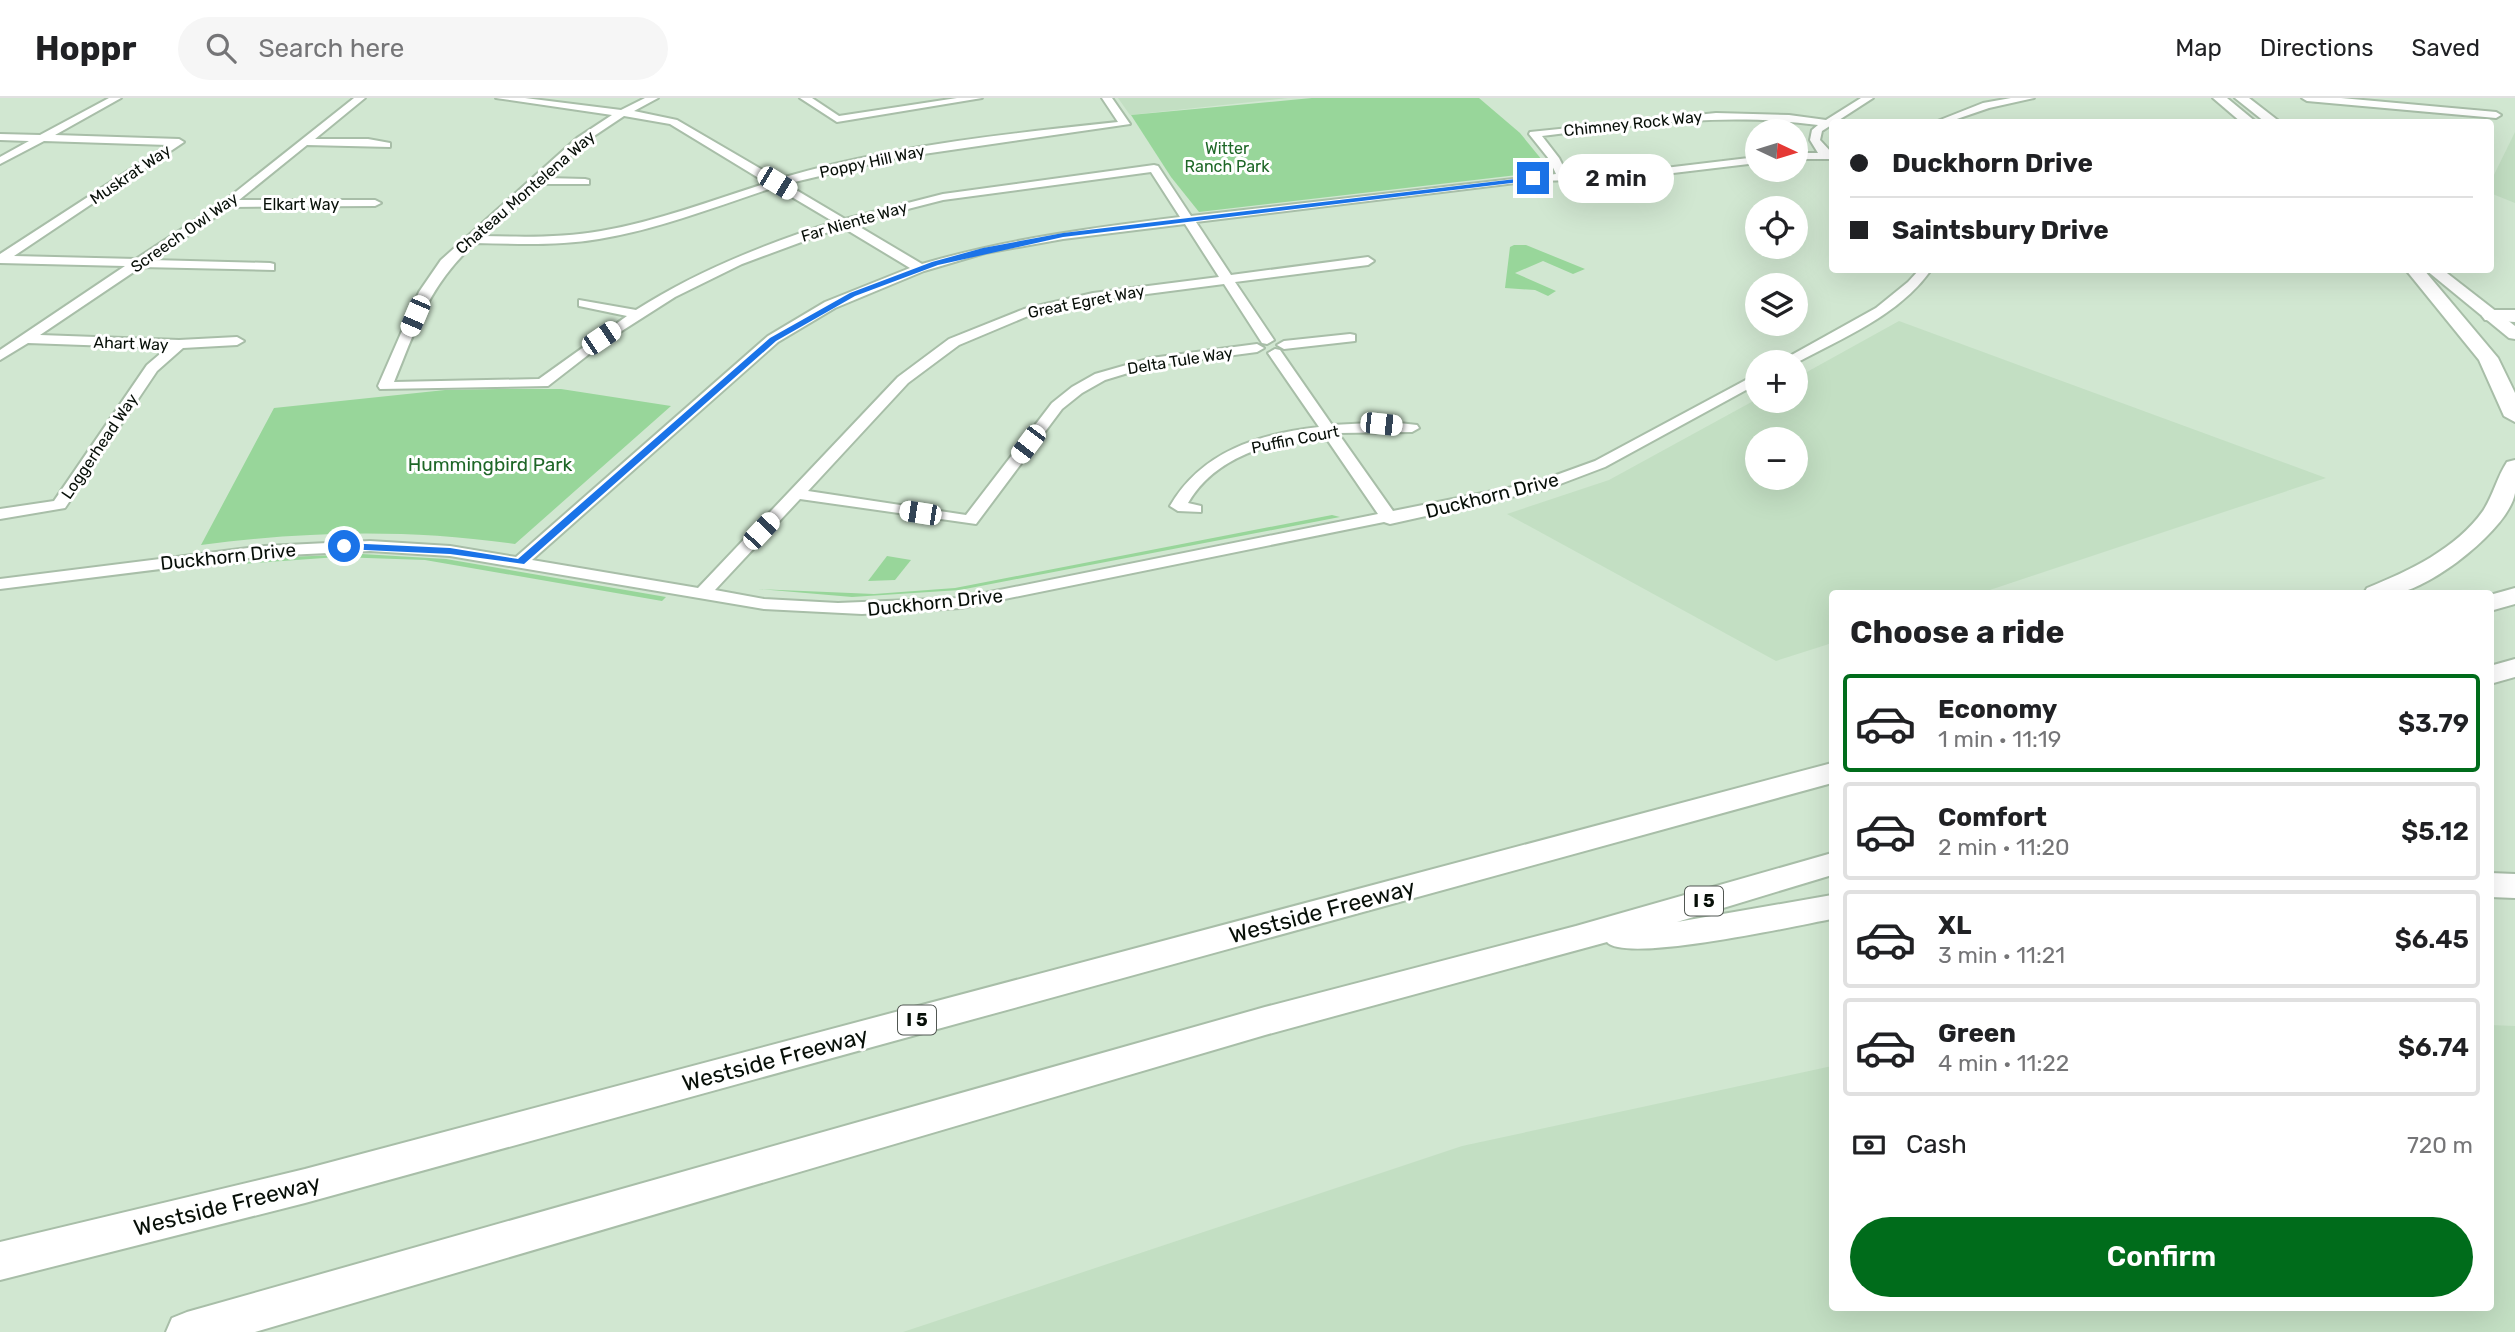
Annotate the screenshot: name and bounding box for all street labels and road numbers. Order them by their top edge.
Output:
street label: Chimney Rock Way [1563,107,1703,140]
street label: Chateau Montelena Way [452,127,599,258]
street label: Muskrat Way [86,140,174,208]
street label: Poppy Hill Way [818,141,927,182]
street label: Screech Owl Way [127,188,242,276]
street label: Elkart Way [263,195,339,214]
street label: Far Niente Way [799,197,910,246]
street label: Great Egret Way [1026,281,1146,322]
street label: Ahart Way [93,333,169,354]
street label: Delta Tule Way [1126,343,1234,378]
street label: Loggerhead Way [57,390,142,503]
street label: Puffin Court [1250,422,1341,457]
street label: Duckhorn Drive [1423,468,1561,523]
street label: Duckhorn Drive [159,538,297,575]
street label: Duckhorn Drive [866,584,1004,621]
street label: Westside Freeway [1226,873,1418,949]
road number: I 5 [1685,886,1723,916]
road number: I 5 [898,1006,936,1035]
street label: Westside Freeway [679,1021,871,1097]
street label: Westside Freeway [131,1168,323,1242]

